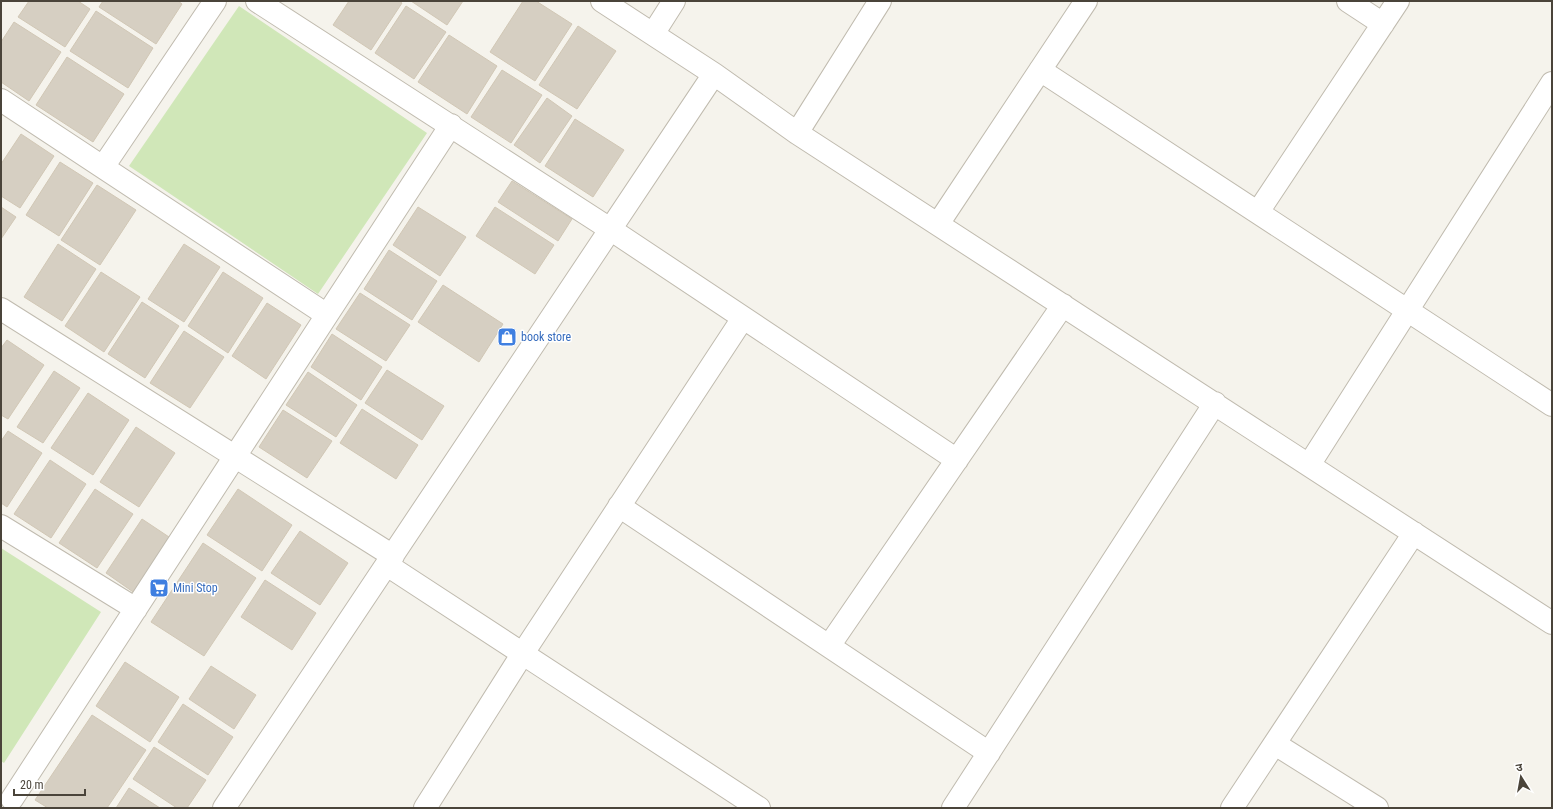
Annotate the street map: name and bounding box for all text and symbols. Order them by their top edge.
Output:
shop icon: book store [496,326,518,348]
place label: book store [521,330,572,344]
supermarket icon: Mini Stop [148,577,170,599]
place label: Mini Stop [173,581,218,595]
north arrow [1501,757,1541,797]
text: उ [1515,761,1524,775]
scale bar [14,771,85,797]
text: 20 m [20,778,44,792]

